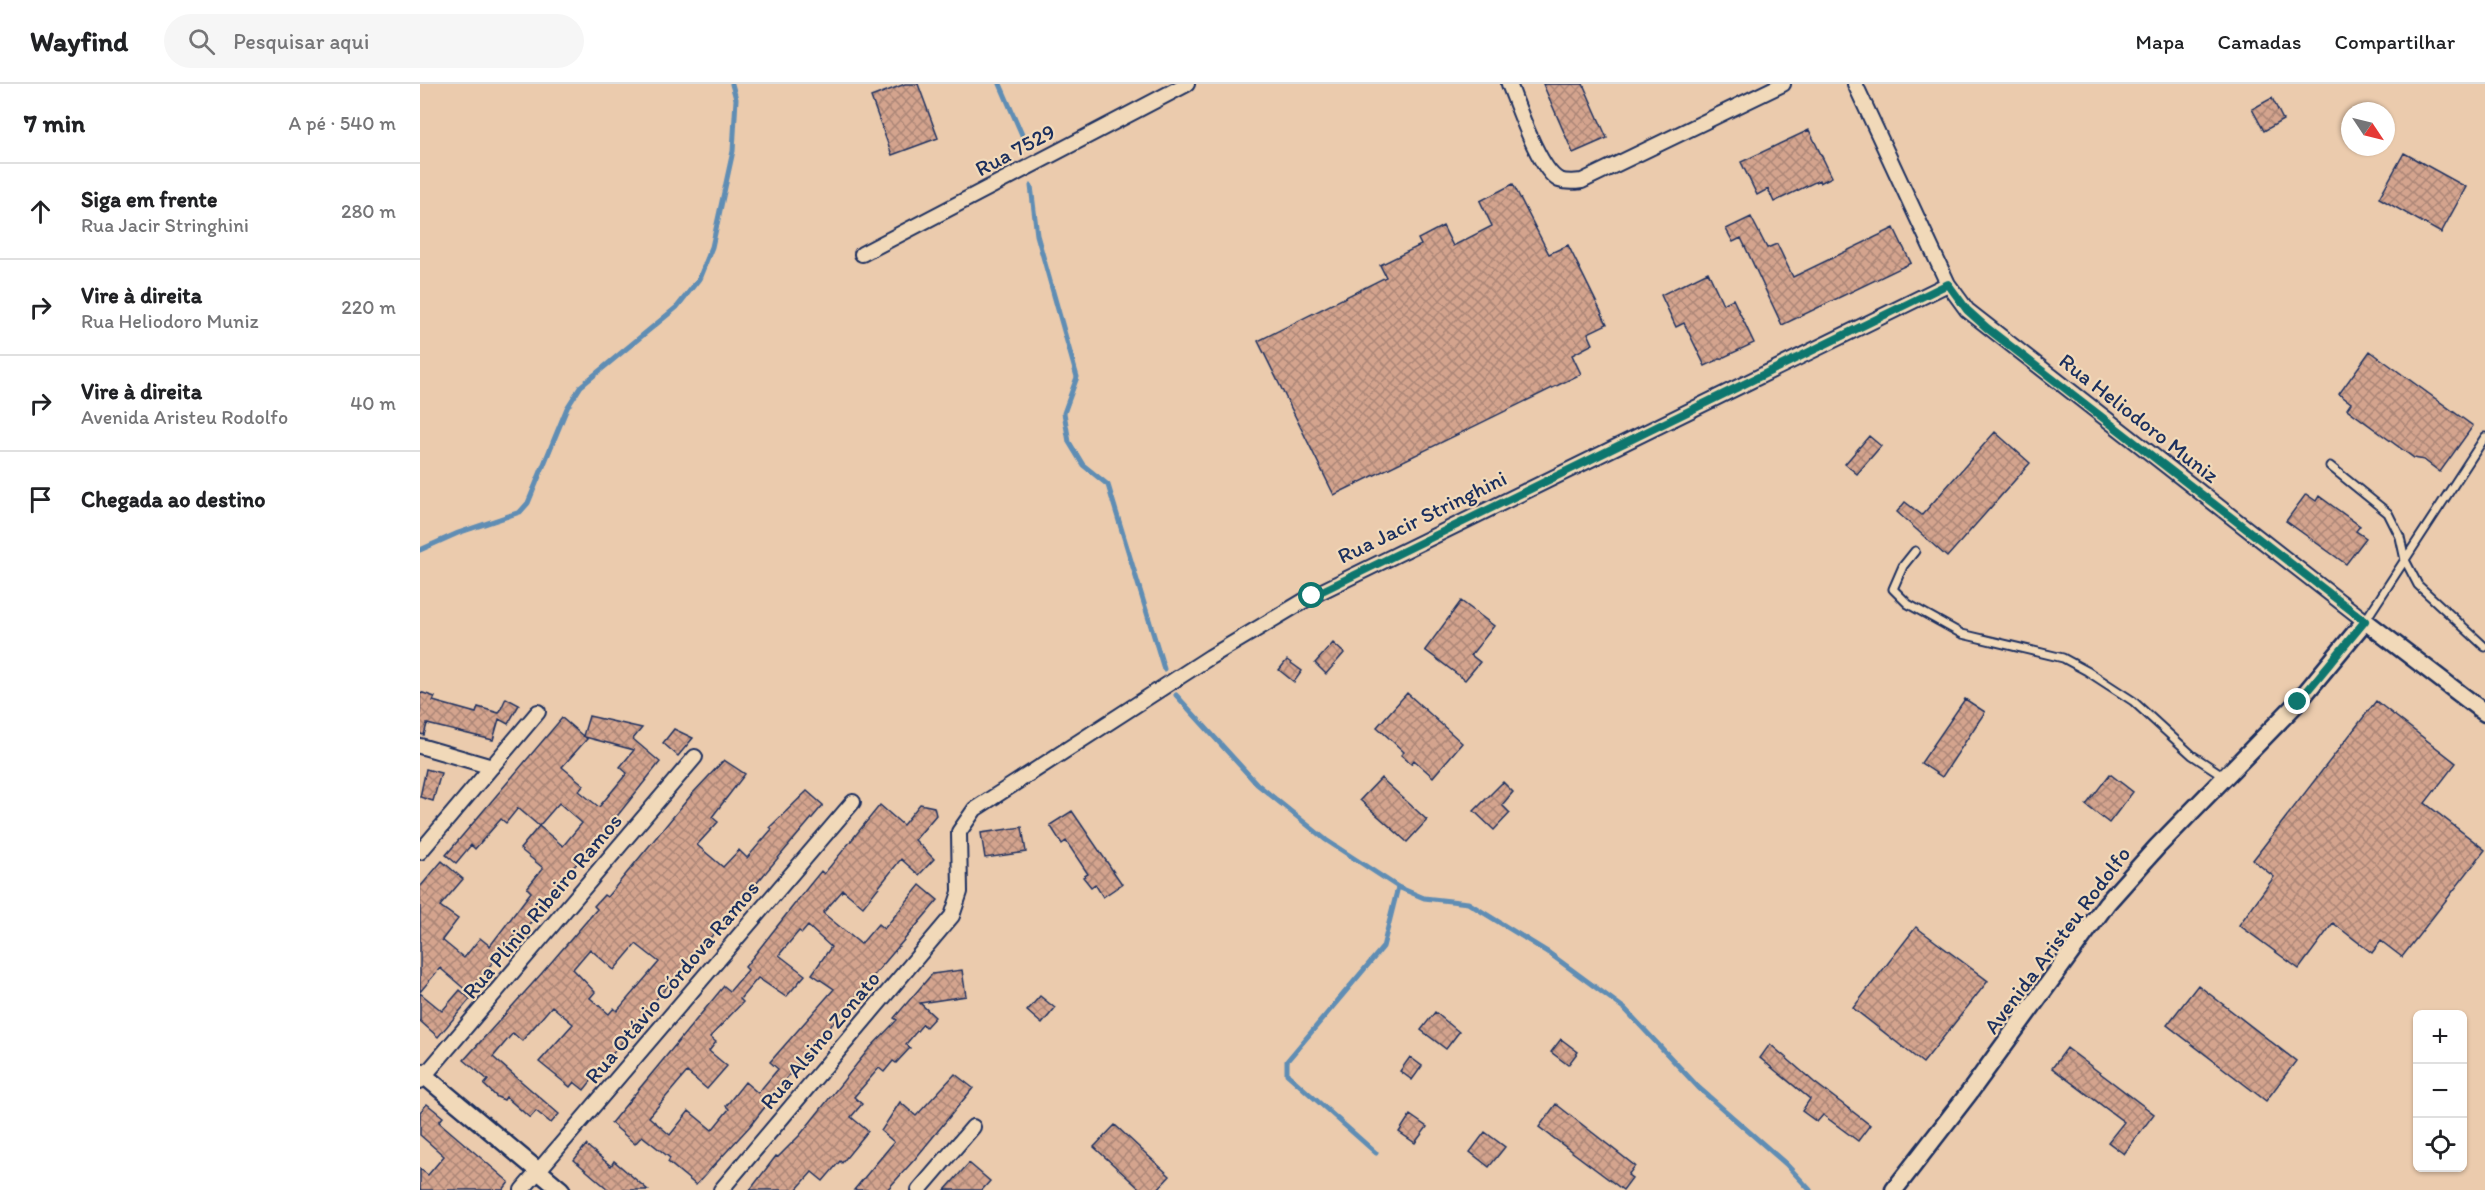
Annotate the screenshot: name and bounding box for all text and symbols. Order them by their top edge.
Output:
search box [164,14,584,68]
text: Wayfind [30,24,128,58]
icon: search [185,25,218,58]
text: Pesquisar aqui [233,28,369,55]
text: Mapa [2136,29,2184,54]
text: Camadas [2217,29,2301,54]
text: Compartilhar [2334,29,2455,54]
north arrow [2341,102,2395,156]
text: 7 min [24,107,85,139]
text: A pé · 540 m [289,111,396,135]
street label: Rua 7529 [970,118,1060,182]
text: Siga em frente [81,186,217,213]
icon: ahead [24,195,57,228]
text: 280 m [341,199,396,223]
text: Rua Jacir Stringhini [81,213,249,237]
text: Vire à direita [81,282,202,309]
icon: right [24,291,57,324]
text: 220 m [341,295,396,319]
text: Rua Heliodoro Muniz [81,309,259,333]
street label: Rua Heliodoro Muniz [2054,347,2224,489]
text: Vire à direita [81,378,202,405]
icon: right [24,387,57,420]
text: 40 m [350,391,396,415]
text: Avenida Aristeu Rodolfo [81,405,288,429]
street label: Rua Jacir Stringhini [1333,464,1511,570]
icon: arrive [24,483,57,516]
text: Chegada ao destino [81,486,265,513]
route start [1298,582,1324,608]
route end [2284,688,2310,714]
street label: Rua Plínio Ribeiro Ramos [456,808,628,1004]
street label: Avenida Aristeu Rodolfo [1978,841,2136,1039]
street label: Rua Otávio Córdova Ramos [579,875,765,1089]
street label: Rua Alsino Zonato [754,965,886,1115]
map controls [2413,1010,2467,1172]
button: + [2413,1010,2467,1064]
button: − [2413,1064,2467,1118]
button: locate [2413,1118,2467,1172]

